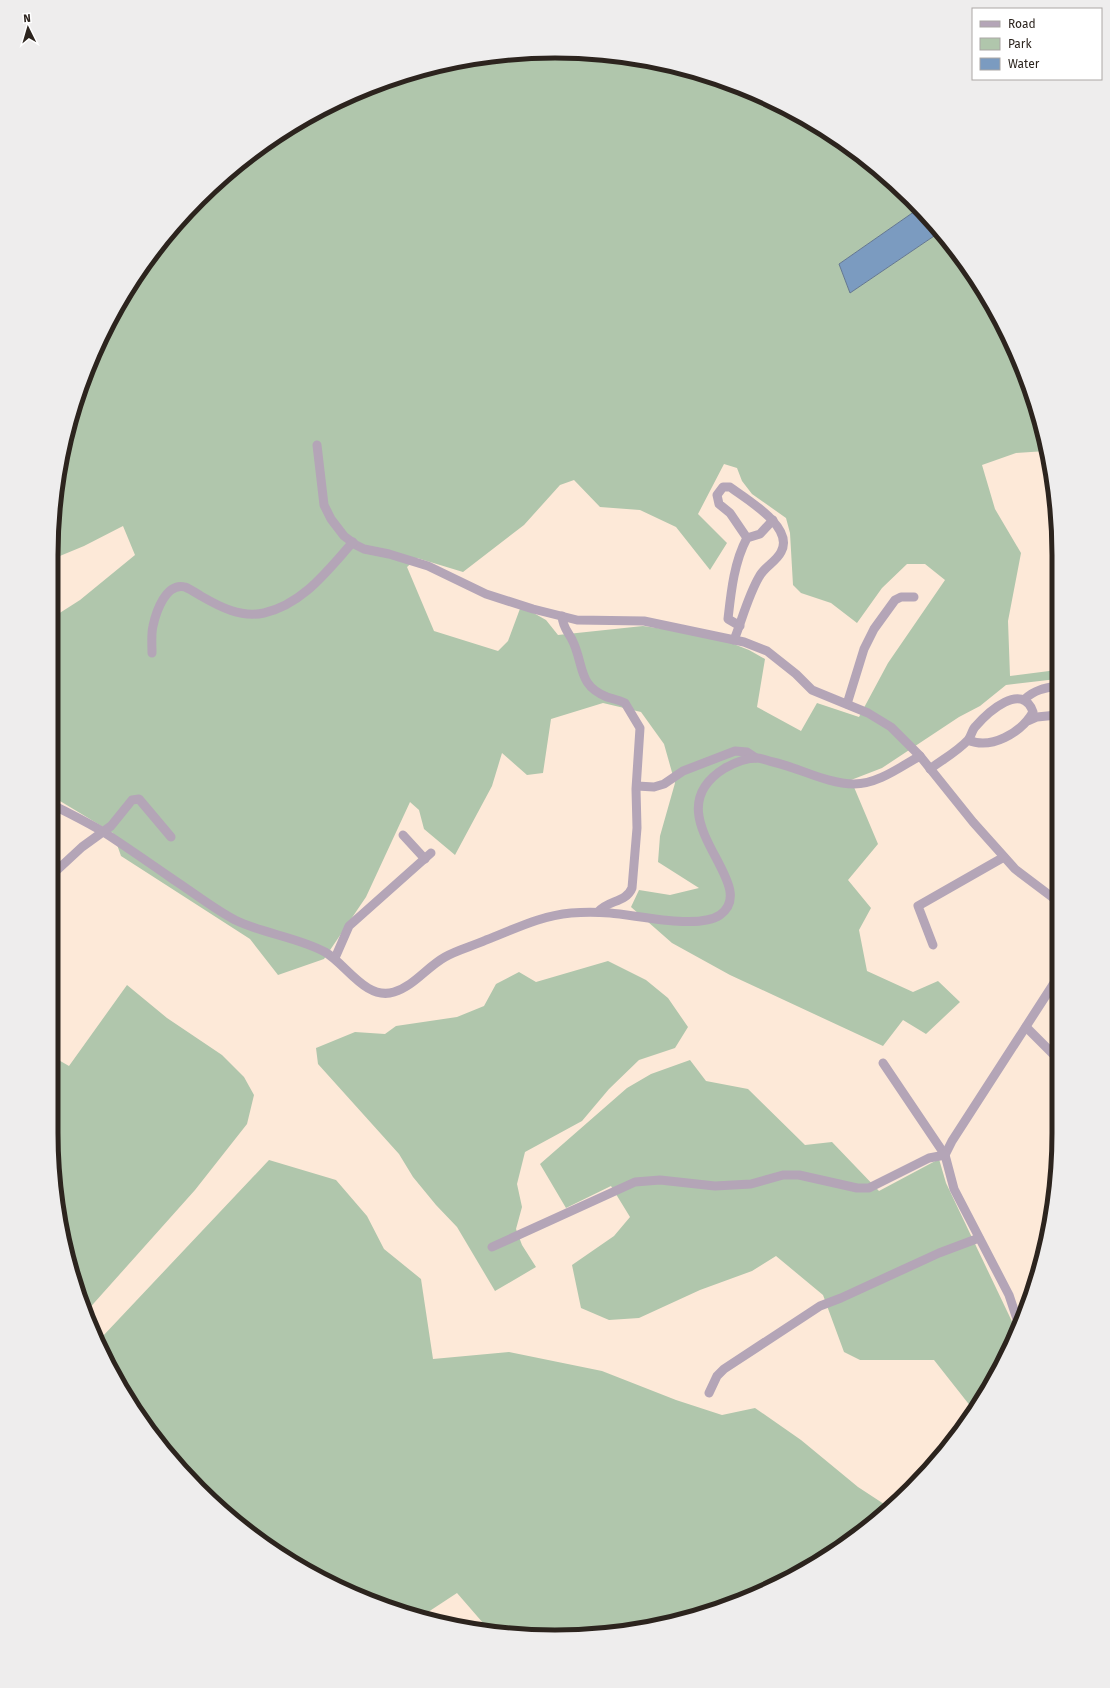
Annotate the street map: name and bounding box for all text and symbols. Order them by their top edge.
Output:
north arrow [8,8,48,48]
legend [972,8,1102,80]
text: N [23,12,31,25]
text: Road [1008,17,1036,31]
text: Park [1008,37,1032,51]
text: Water [1008,57,1040,71]

